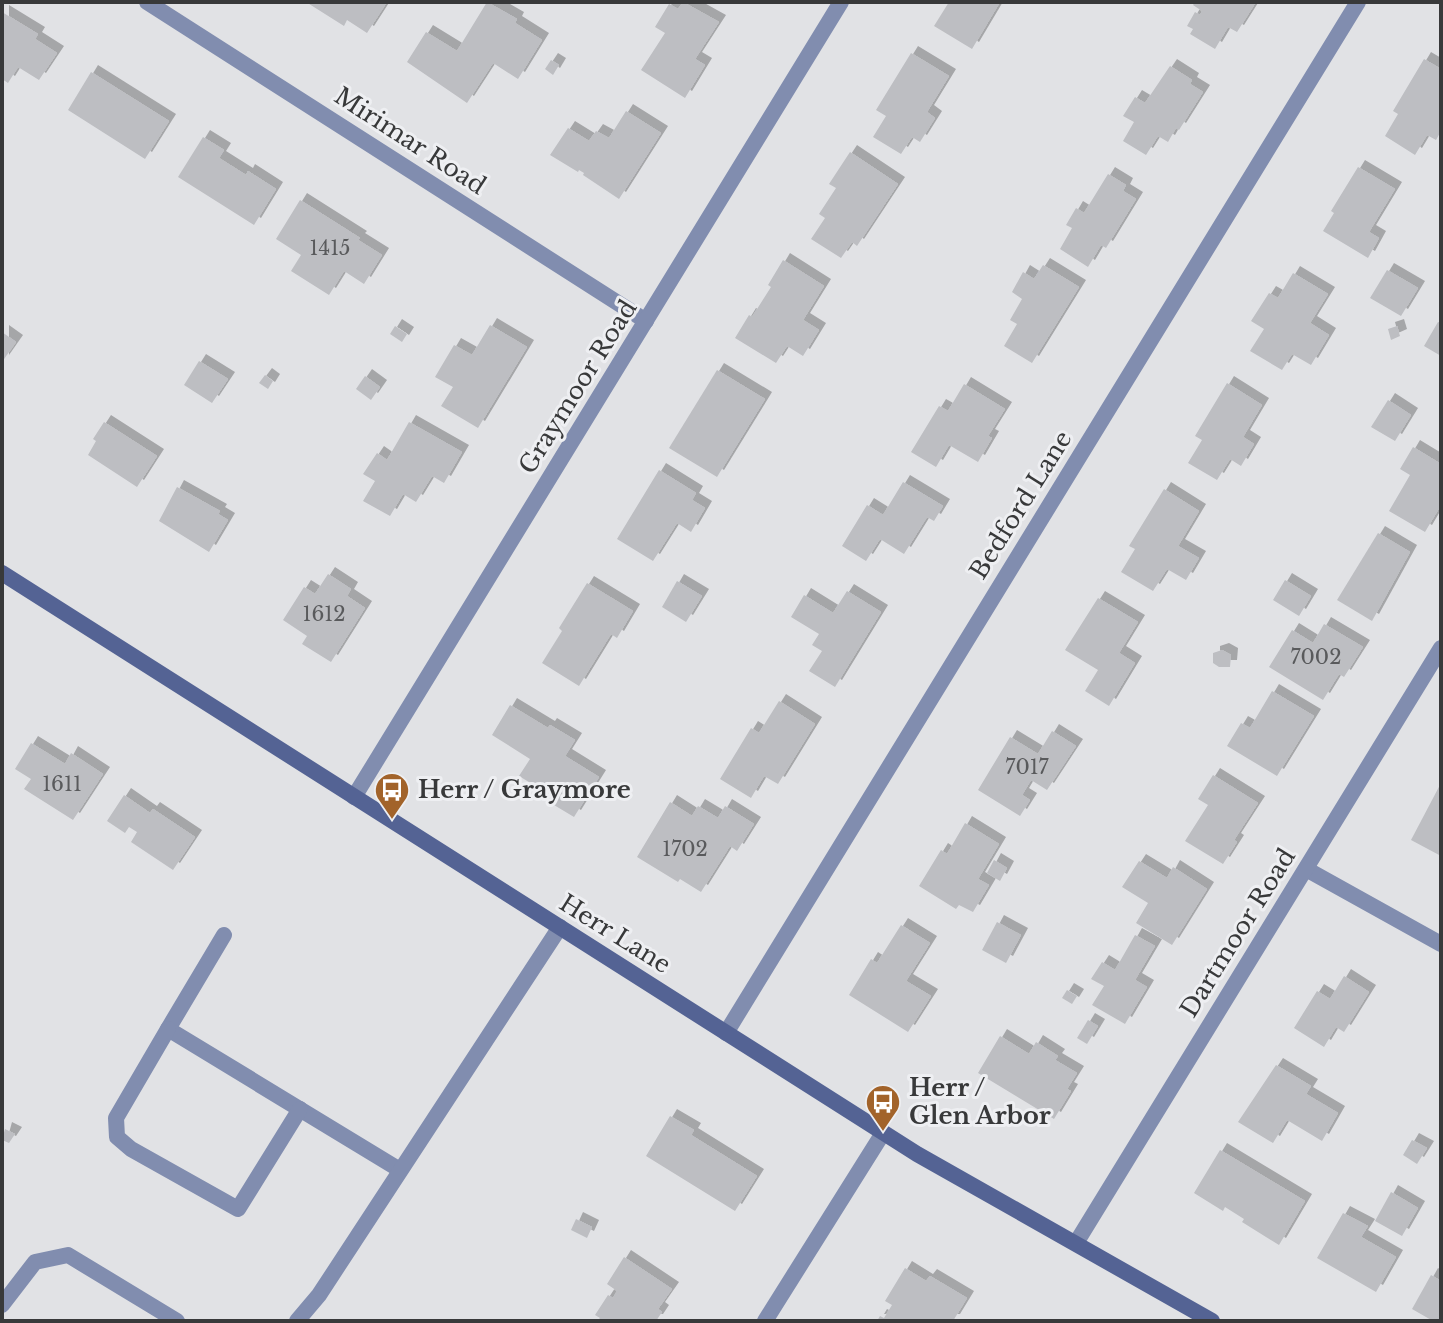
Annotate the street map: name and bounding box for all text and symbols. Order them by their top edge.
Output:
street label: Mirimar Road [329,81,491,200]
house number: 1415 [310,236,350,260]
street label: Graymoor Road [513,295,643,479]
street label: Bedford Lane [964,425,1078,584]
house number: 1612 [302,602,346,626]
house number: 7002 [1291,645,1341,669]
house number: 7017 [1005,755,1050,779]
bus stop icon: Herr / Graymore [373,771,411,821]
house number: 1611 [42,772,82,796]
place label: Herr / Graymore [418,775,631,804]
house number: 1702 [662,837,708,861]
street label: Dartmoor Road [1174,843,1301,1023]
street label: Herr Lane [554,888,676,979]
place label: Herr / Glen Arbor [909,1073,1051,1130]
bus stop icon: Herr / Glen Arbor [864,1083,902,1133]

